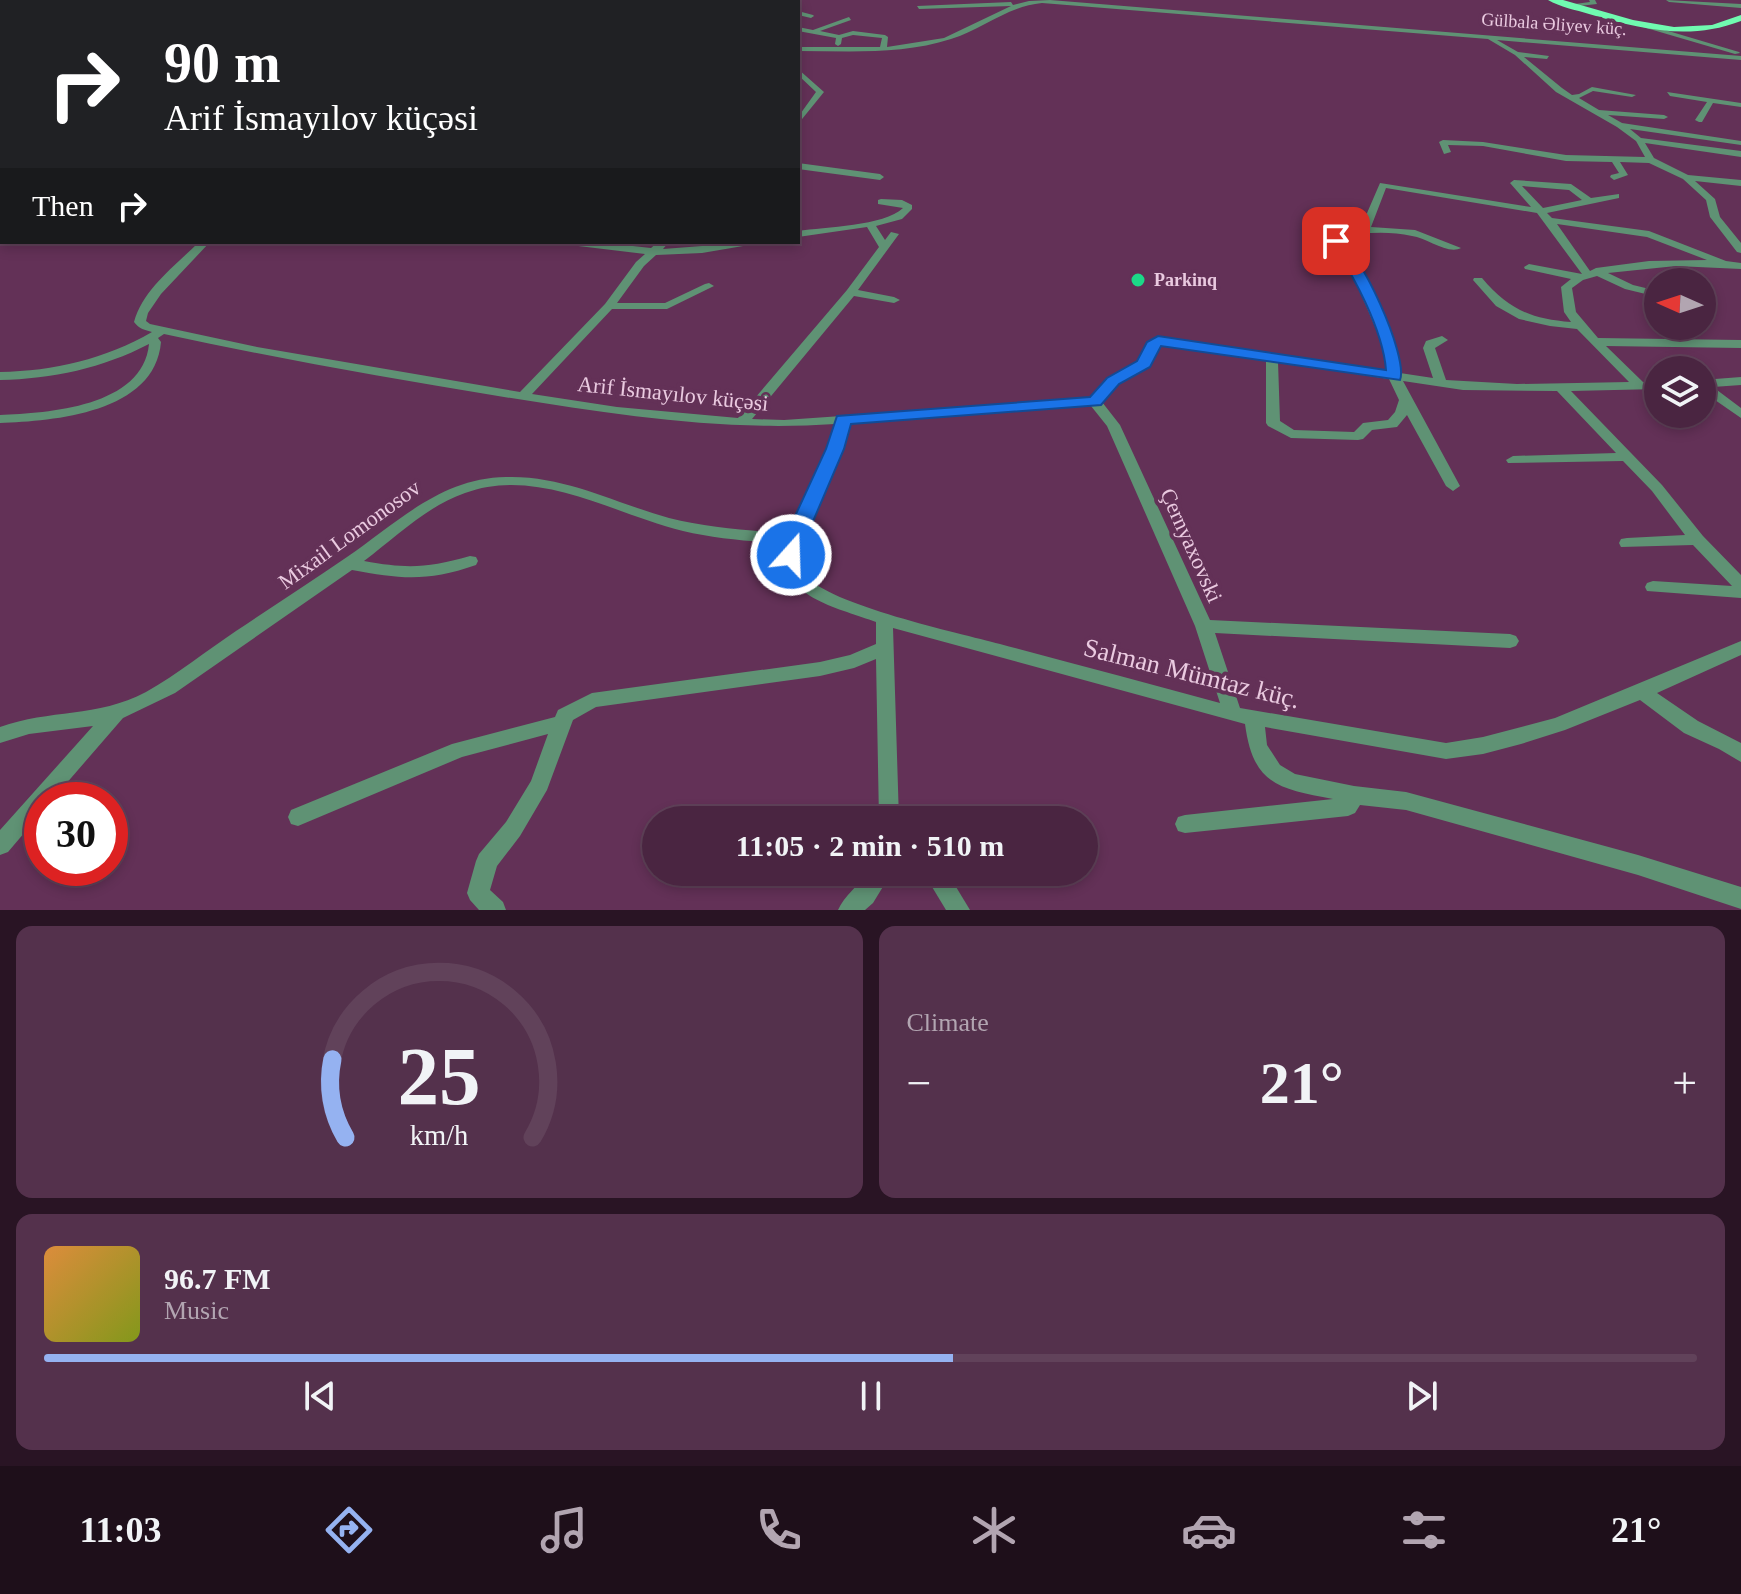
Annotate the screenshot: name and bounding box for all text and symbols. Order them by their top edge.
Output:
street label: Gülbala Əliyev küç. [1481,9,1627,39]
icon: right [32,32,136,136]
text: 90 m [164,32,281,94]
text: Arif İsmayılov küçəsi [164,98,478,138]
icon: right [110,184,154,228]
text: Then [32,189,94,222]
pin [1302,207,1370,275]
icon: arrive [1314,219,1358,263]
north arrow [1644,268,1716,340]
map controls [1644,268,1716,428]
place label: Parkinq [1154,270,1217,290]
marker: Parkinq [1129,271,1147,289]
button: layers [1644,356,1716,428]
street label: Arif İsmayılov küçəsi [576,371,770,416]
street label: Mixail Lomonosov [273,475,425,594]
street label: Çernyaxovski [1155,484,1228,606]
position arrow [749,513,833,597]
street label: Salman Mümtaz küç. [1081,633,1303,714]
speed limit sign: 30 [24,782,128,886]
text: 11:05 · 2 min · 510 m [736,829,1004,862]
text: Climate [907,1008,989,1037]
text: 25 [398,1030,481,1122]
text: 21° [1260,1050,1344,1116]
text: − [907,1059,931,1108]
text: + [1672,1059,1697,1108]
text: km/h [410,1120,469,1151]
text: 96.7 FM [164,1262,271,1295]
text: Music [164,1296,229,1325]
icon: previous [298,1374,342,1418]
icon: pause [849,1374,893,1418]
icon: next [1400,1374,1444,1418]
icon: directions [321,1502,377,1558]
icon: music [536,1502,592,1558]
icon: phone [751,1502,807,1558]
icon: climate [966,1502,1022,1558]
icon: car [1181,1502,1237,1558]
icon: filters [1396,1502,1452,1558]
text: 11:03 [80,1510,162,1550]
text: 21° [1611,1510,1661,1550]

